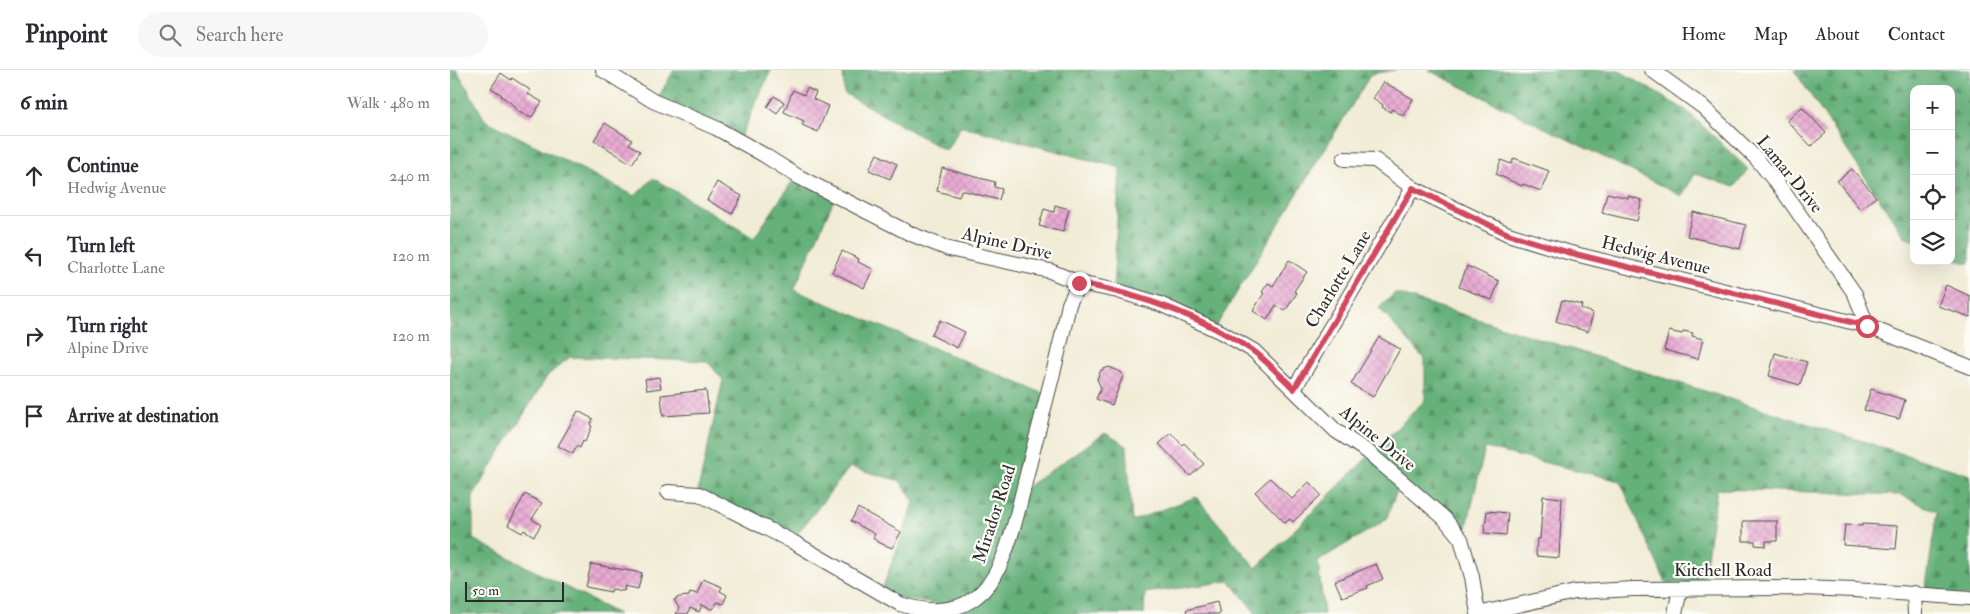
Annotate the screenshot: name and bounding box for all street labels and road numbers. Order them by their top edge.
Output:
street label: Lamar Drive [1751,131,1828,218]
street label: Alpine Drive [959,222,1055,265]
street label: Charlotte Lane [1300,226,1377,332]
street label: Hedwig Avenue [1599,231,1713,280]
street label: Alpine Drive [1334,400,1421,476]
street label: Mirador Road [968,462,1021,566]
street label: Kitchell Road [1674,559,1772,582]

